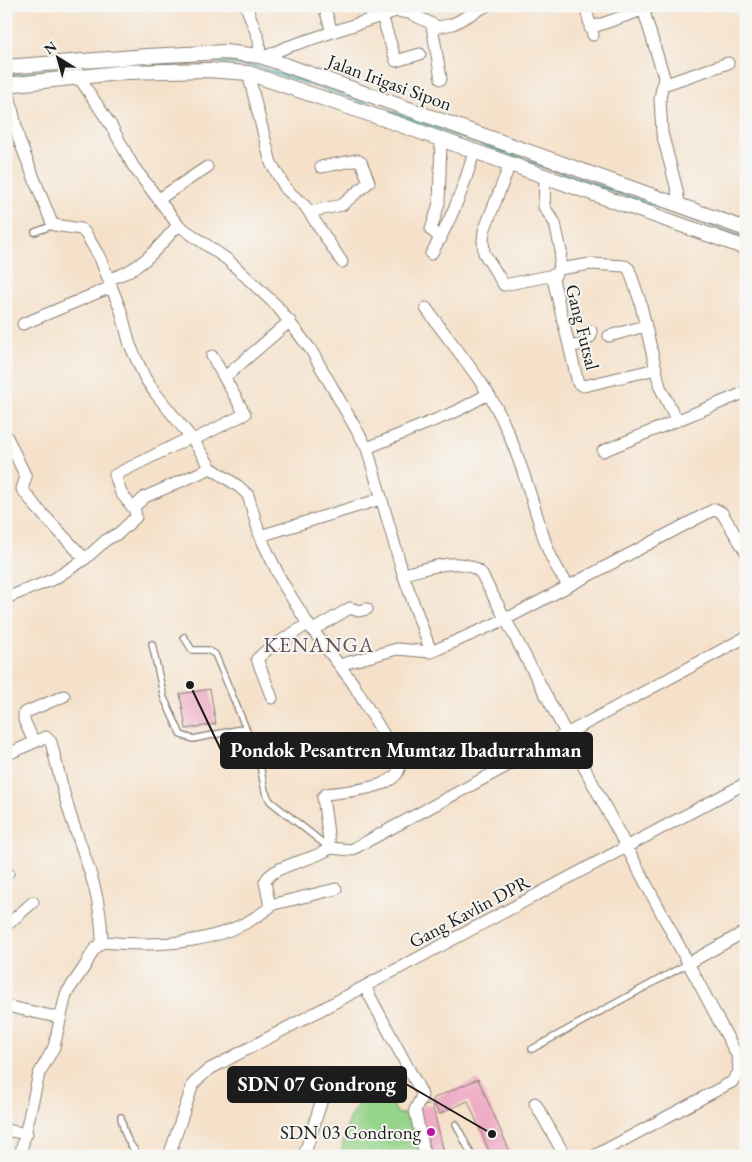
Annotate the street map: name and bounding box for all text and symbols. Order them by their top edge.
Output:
north arrow [32,32,82,82]
text: N [40,37,61,58]
street label: Jalan Irigasi Sipon [322,48,456,117]
street label: Gang Futsal [560,282,605,373]
district label: KENANGA [264,631,374,658]
callout: Pondok Pesantren Mumtaz Ibadurrahman [221,733,592,768]
text: Pondok Pesantren Mumtaz Ibadurrahman [230,737,582,763]
street label: Gang Kavlin DPR [404,869,534,954]
callout: SDN 07 Gondrong [228,1067,406,1102]
text: SDN 07 Gondrong [238,1071,397,1097]
place label: SDN 03 Gondrong [280,1120,422,1145]
marker: SDN 03 Gondrong [425,1126,437,1138]

